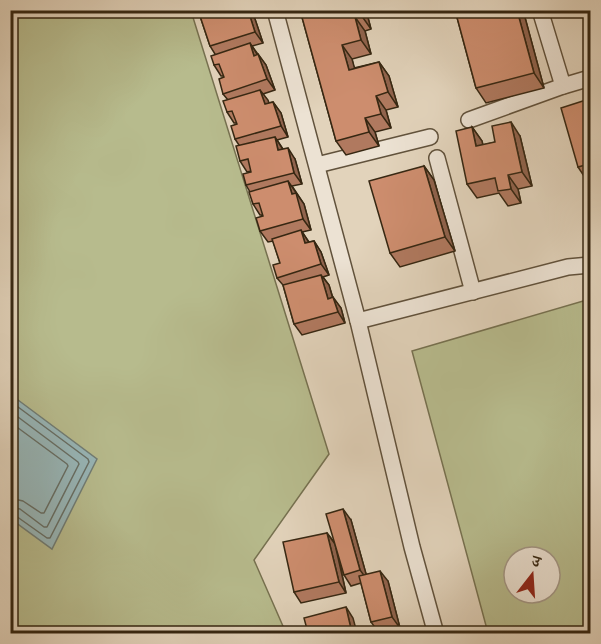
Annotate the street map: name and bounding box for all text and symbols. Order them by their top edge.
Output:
north arrow [502,545,562,605]
text: उ [527,551,545,576]

